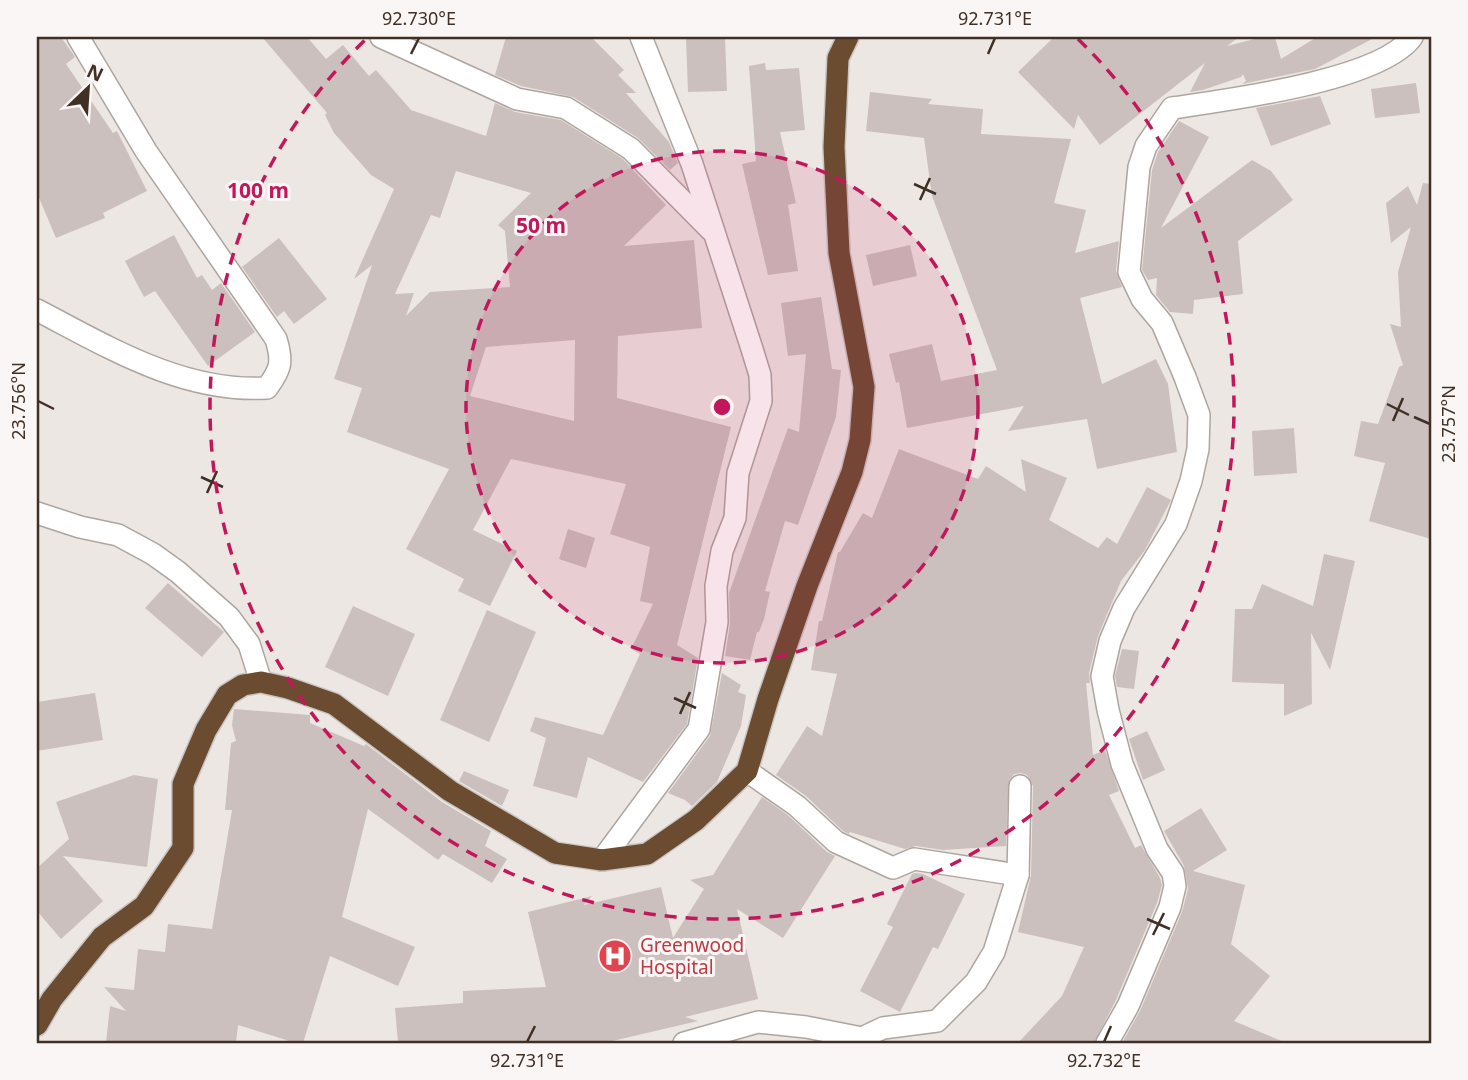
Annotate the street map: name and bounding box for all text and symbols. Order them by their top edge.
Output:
text: 92.730°E [382,6,456,30]
text: 92.731°E [958,6,1032,30]
north arrow [52,52,122,122]
text: N [83,58,108,88]
text: 100 m [227,176,289,204]
text: 50 m [516,211,566,239]
text: 23.756°N [6,362,30,440]
text: 23.757°N [1436,385,1460,463]
centre of rings [710,395,734,419]
place label: Greenwood Hospital [640,932,744,980]
hospital icon: Greenwood Hospital [596,937,634,975]
text: 92.731°E [490,1048,564,1072]
text: 92.732°E [1067,1048,1141,1072]

